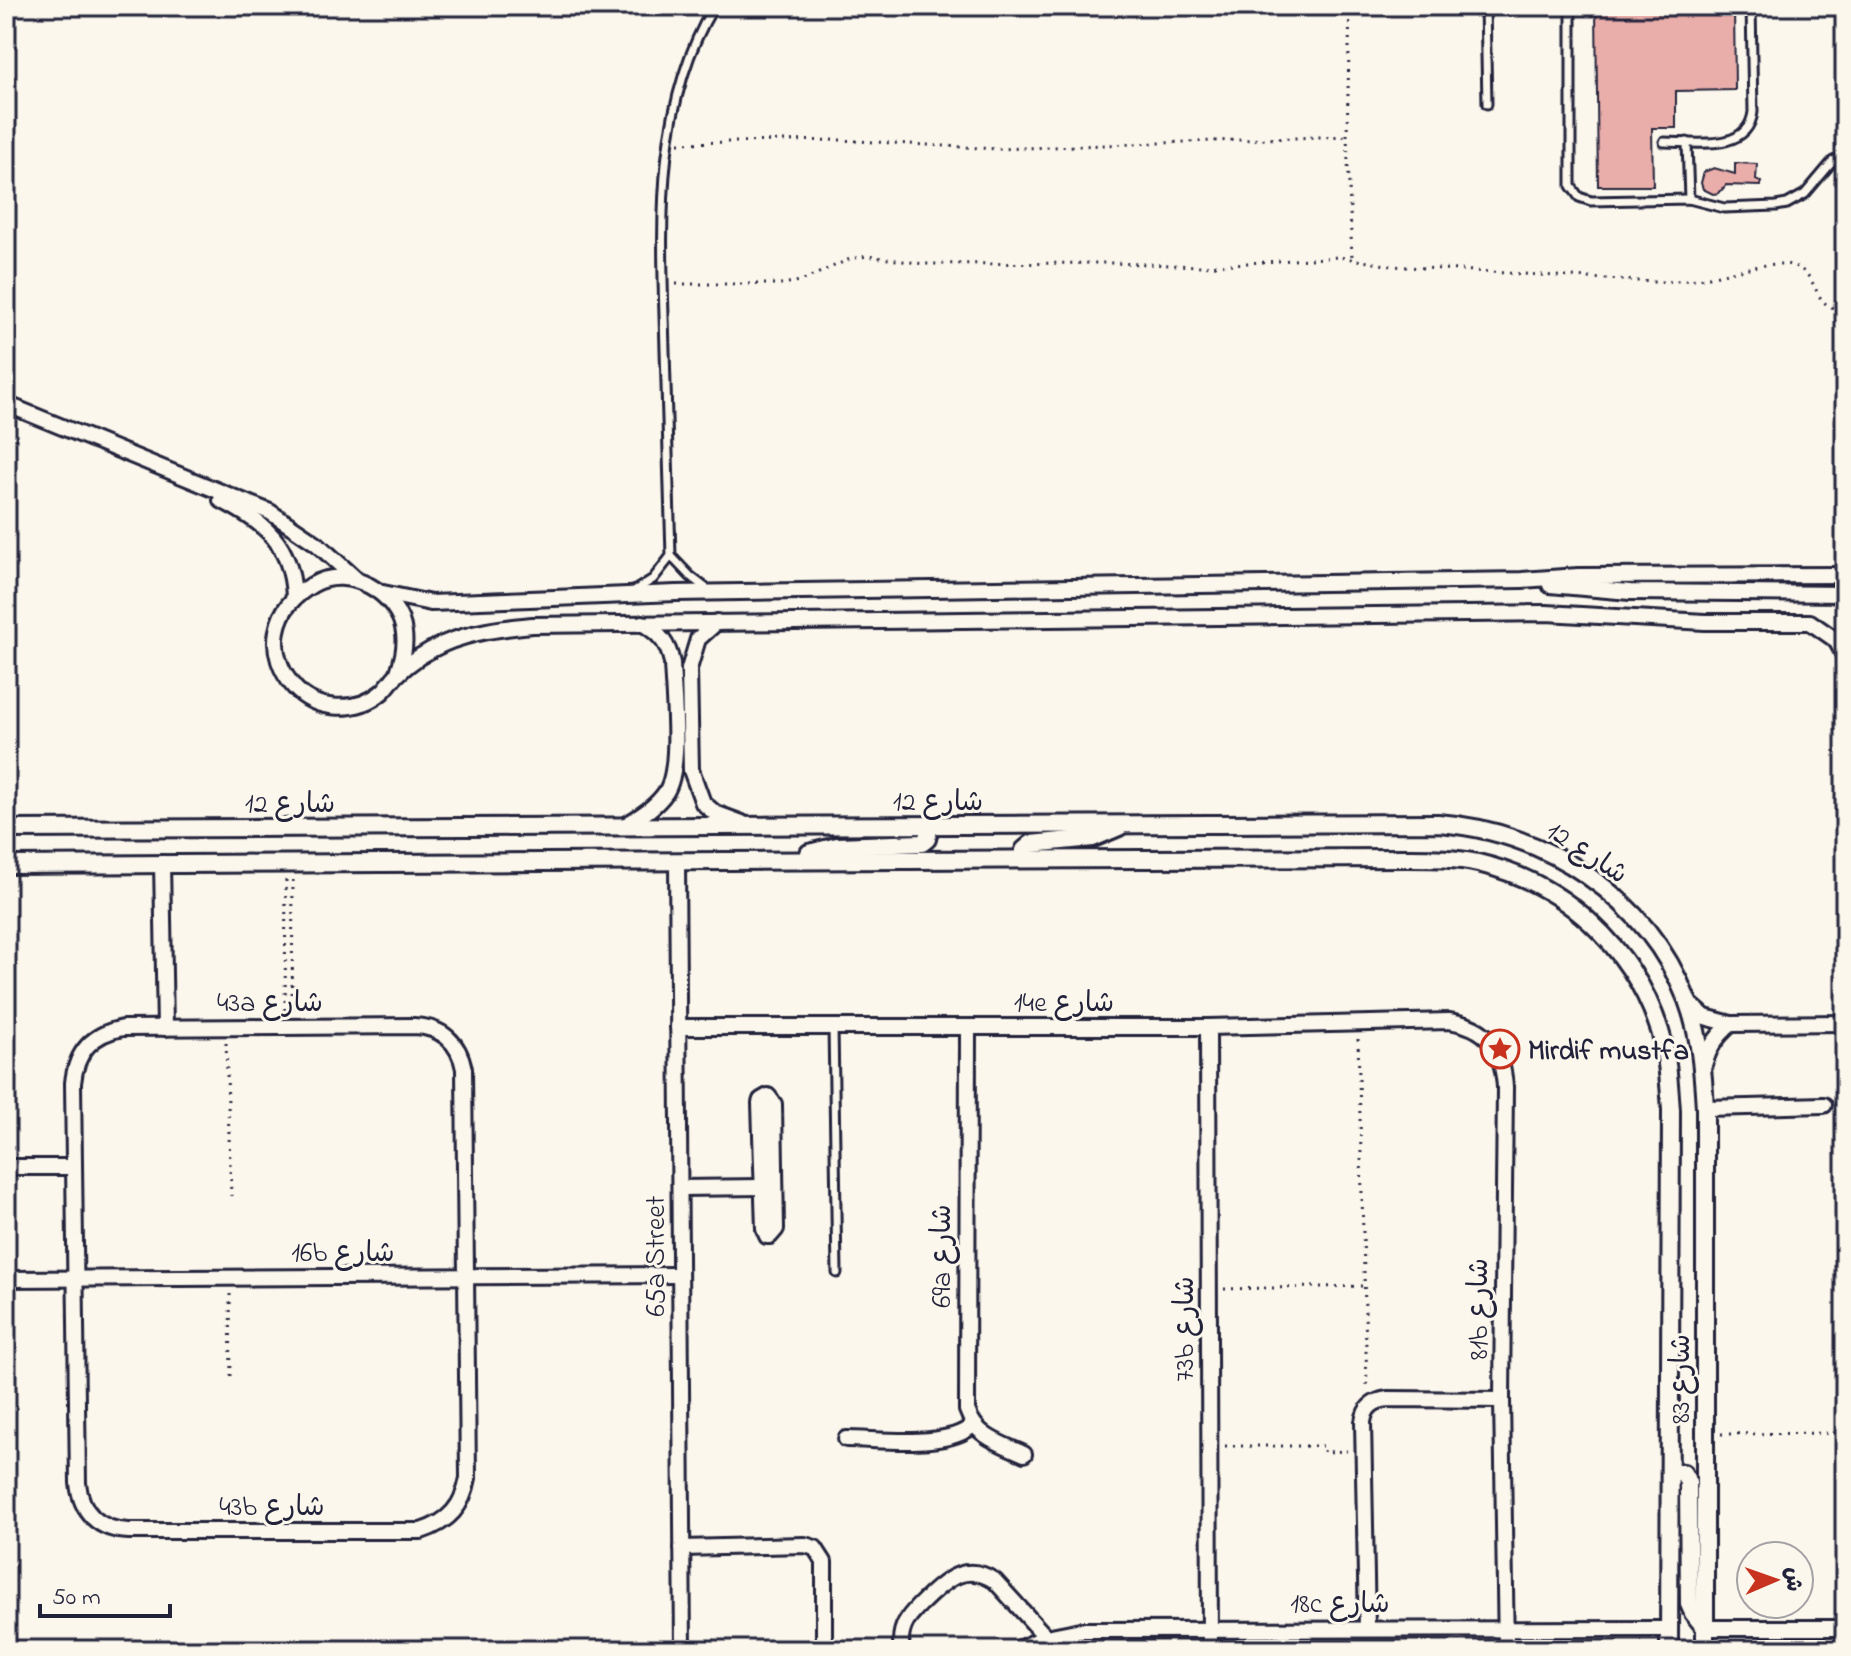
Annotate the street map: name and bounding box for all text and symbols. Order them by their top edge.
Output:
street label: شارع 12 [893,783,983,824]
street label: شارع 12 [245,785,335,826]
street label: شارع 12 [1537,812,1635,896]
street label: 43a شارع [217,984,323,1025]
street label: 14e شارع [1014,984,1114,1025]
place icon: Mirdif mustfa [1479,1028,1521,1070]
place label: Mirdif mustfa [1528,1032,1689,1073]
street label: 65a Street [637,1195,678,1317]
street label: 69a شارع [923,1204,964,1308]
street label: 16b شارع [291,1234,395,1275]
street label: 81b شارع [1460,1258,1501,1360]
street label: 73b شارع [1166,1276,1207,1382]
street label: شارع 83 [1662,1334,1703,1424]
street label: 43b شارع [219,1488,325,1529]
north arrow [1735,1540,1815,1620]
text: ش [1776,1567,1808,1592]
scale bar [40,1568,170,1618]
text: 50 m [52,1581,101,1616]
street label: 18c شارع [1290,1585,1390,1626]

